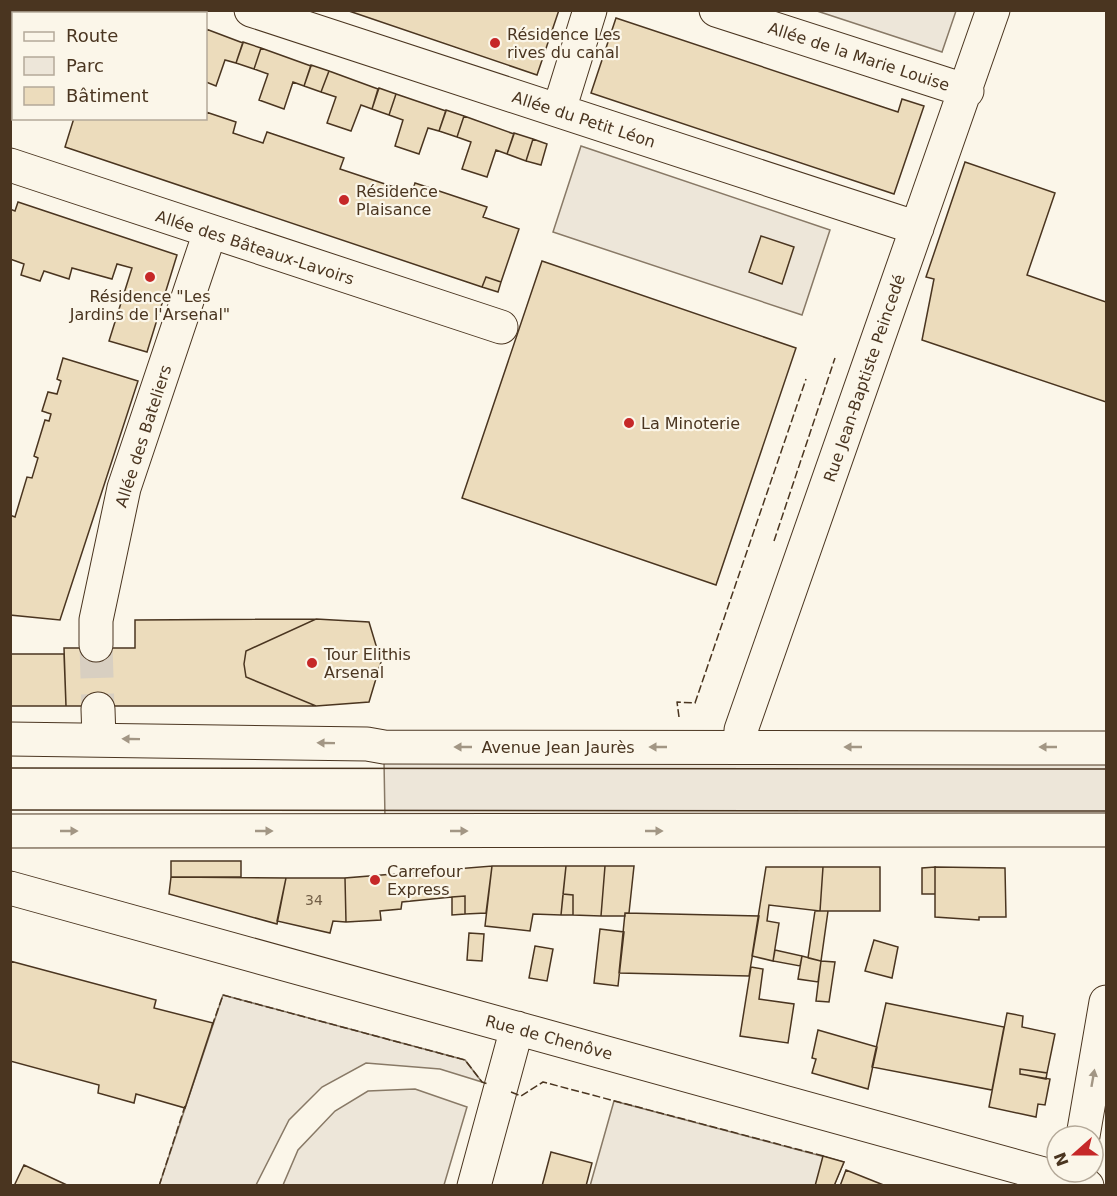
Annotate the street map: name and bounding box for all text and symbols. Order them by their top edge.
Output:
legend [12,12,207,120]
street label: Allée de la Marie Louise [766,18,952,95]
text: Route [66,25,118,46]
place label: Résidence Les rives du canal [507,25,621,62]
marker: Résidence Les rives du canal [488,36,502,50]
text: Parc [66,55,104,76]
text: Bâtiment [66,85,149,106]
street label: Allée du Petit Léon [510,87,658,152]
place label: Résidence Plaisance [356,182,438,219]
marker: Résidence Plaisance [337,193,351,207]
street label: Allée des Bâteaux-Lavoirs [153,206,356,289]
marker: Résidence "Les Jardins de l'Arsenal" [143,270,157,284]
street label: Rue Jean-Baptiste Peincedé [820,272,909,485]
place label: Résidence "Les Jardins de l'Arsenal" [69,287,230,324]
street label: Allée des Bateliers [111,363,175,510]
place label: La Minoterie [641,414,740,433]
marker: La Minoterie [622,416,636,430]
place label: Tour Elithis Arsenal [323,645,411,682]
marker: Tour Elithis Arsenal [305,656,319,670]
one-way arrow [121,734,140,744]
one-way arrow [316,738,335,748]
street label: Avenue Jean Jaurès [481,738,635,757]
one-way arrow [454,742,473,752]
one-way arrow [649,742,668,752]
one-way arrow [844,742,863,752]
one-way arrow [1039,742,1058,752]
one-way arrow [59,826,78,836]
one-way arrow [254,826,273,836]
one-way arrow [449,826,468,836]
one-way arrow [644,826,663,836]
place label: Carrefour Express [387,862,463,899]
marker: Carrefour Express [368,873,382,887]
house number: 34 [305,892,323,908]
street label: Rue de Chenôve [483,1011,615,1064]
one-way arrow [1089,1069,1098,1088]
north arrow [1045,1124,1105,1184]
text: N [1050,1150,1073,1169]

